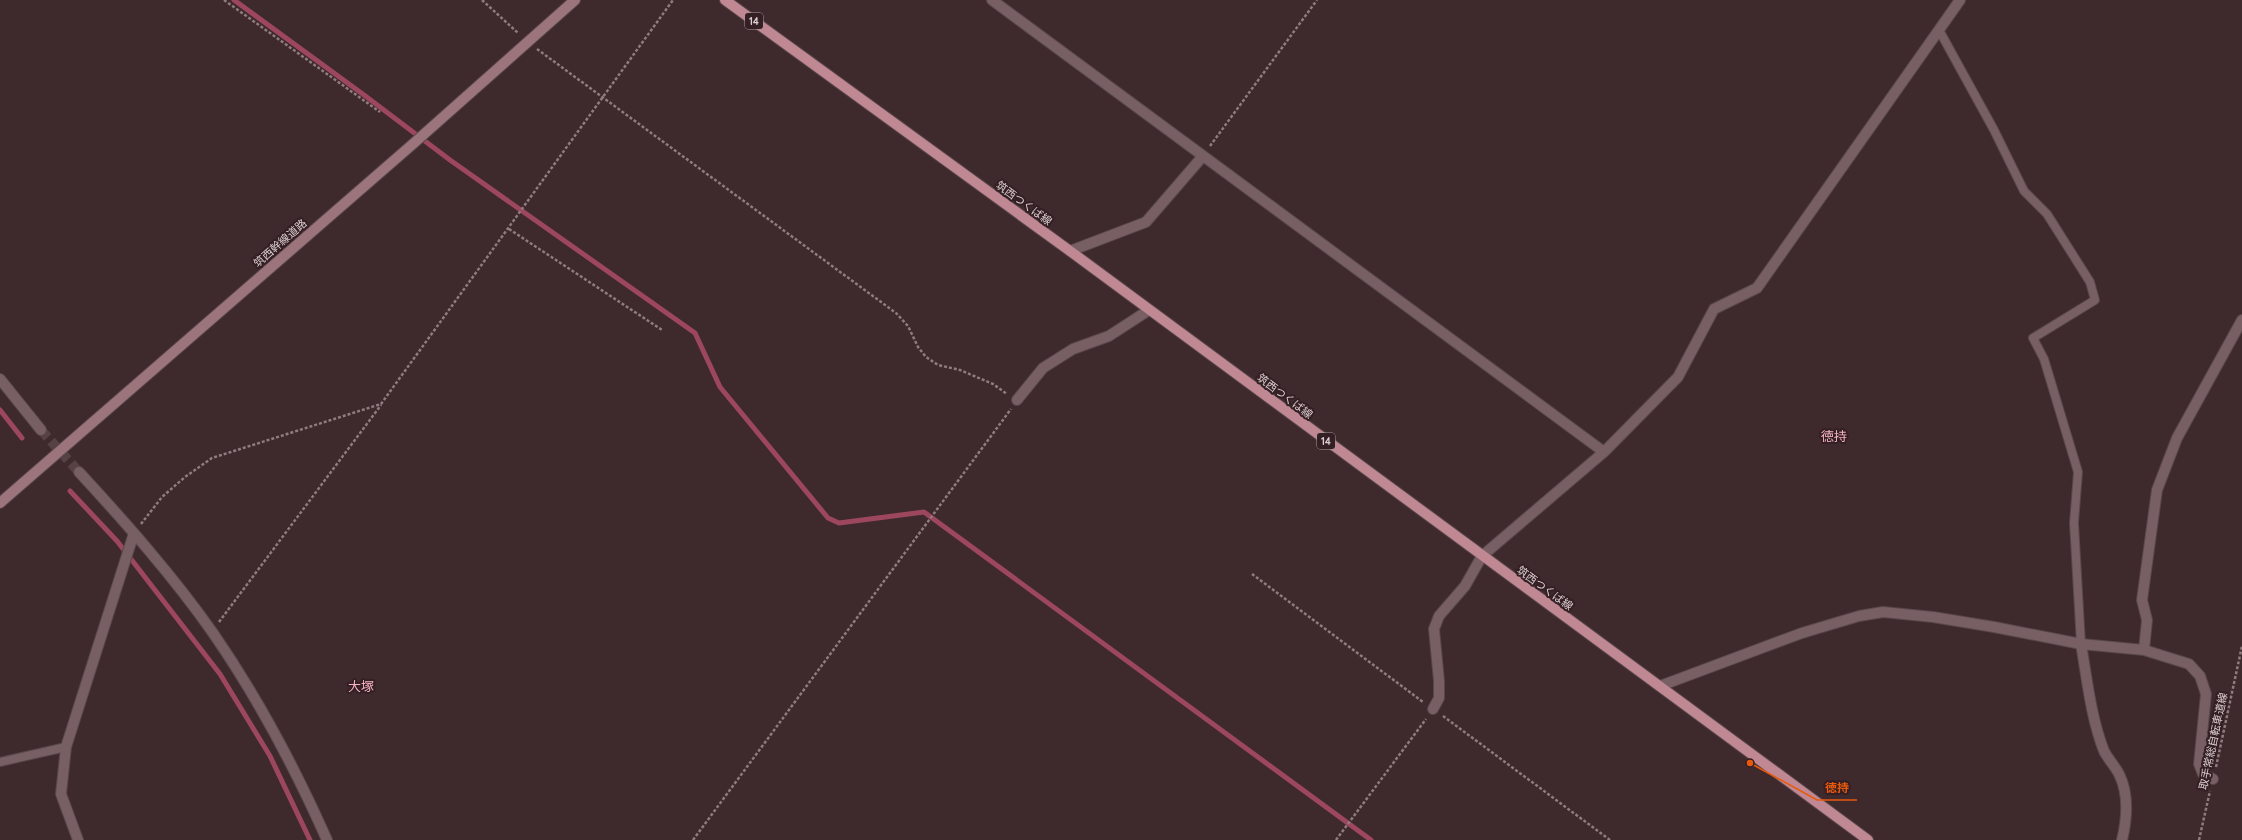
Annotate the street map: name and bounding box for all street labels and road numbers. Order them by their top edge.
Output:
road number: 14 [745,13,763,29]
street label: 筑西つくば線 [993,178,1055,228]
street label: 筑西幹線道路 [251,216,309,270]
street label: 筑西つくば線 [1254,371,1316,421]
road number: 14 [1317,433,1335,449]
street label: 筑西つくば線 [1514,563,1576,613]
street label: 取手常総自転車道線 [2196,691,2230,791]

